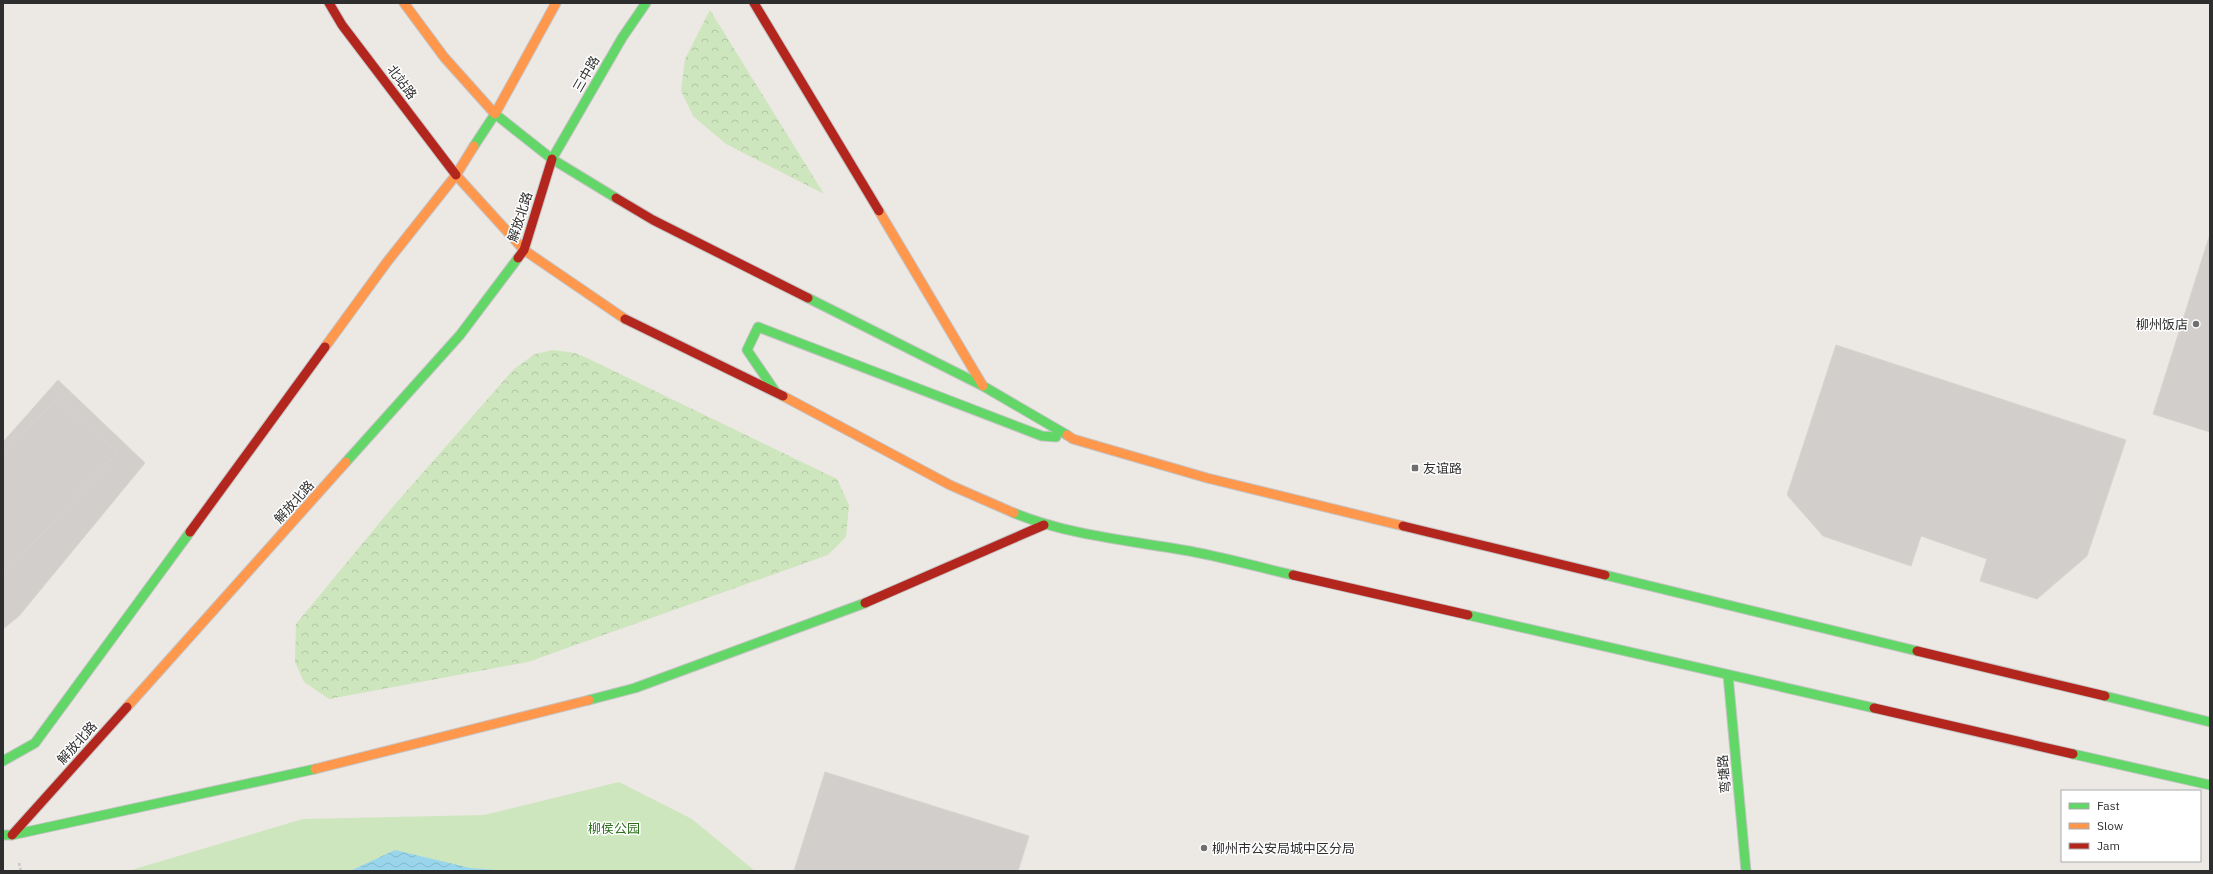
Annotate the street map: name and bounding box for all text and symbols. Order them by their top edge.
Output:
street label: 三中路 [569,53,603,95]
street label: 北站路 [383,61,421,103]
street label: 解放北路 [504,190,536,244]
place label: 柳州饭店 [2136,316,2188,333]
marker: 柳州饭店 [2191,319,2201,329]
place label: 友谊路 [1423,460,1462,477]
marker: 友谊路 [1410,463,1420,473]
street label: 解放北路 [270,477,318,527]
street label: 解放北路 [53,718,101,768]
street label: 弯塘路 [1714,754,1734,794]
legend [2061,790,2201,862]
text: Fast [2097,798,2120,813]
text: Slow [2097,818,2123,833]
park label: 柳侯公园 [588,820,640,837]
text: Jam [2097,838,2120,853]
place label: 柳州市公安局城中区分局 [1212,840,1355,857]
marker: 柳州市公安局城中区分局 [1199,843,1209,853]

